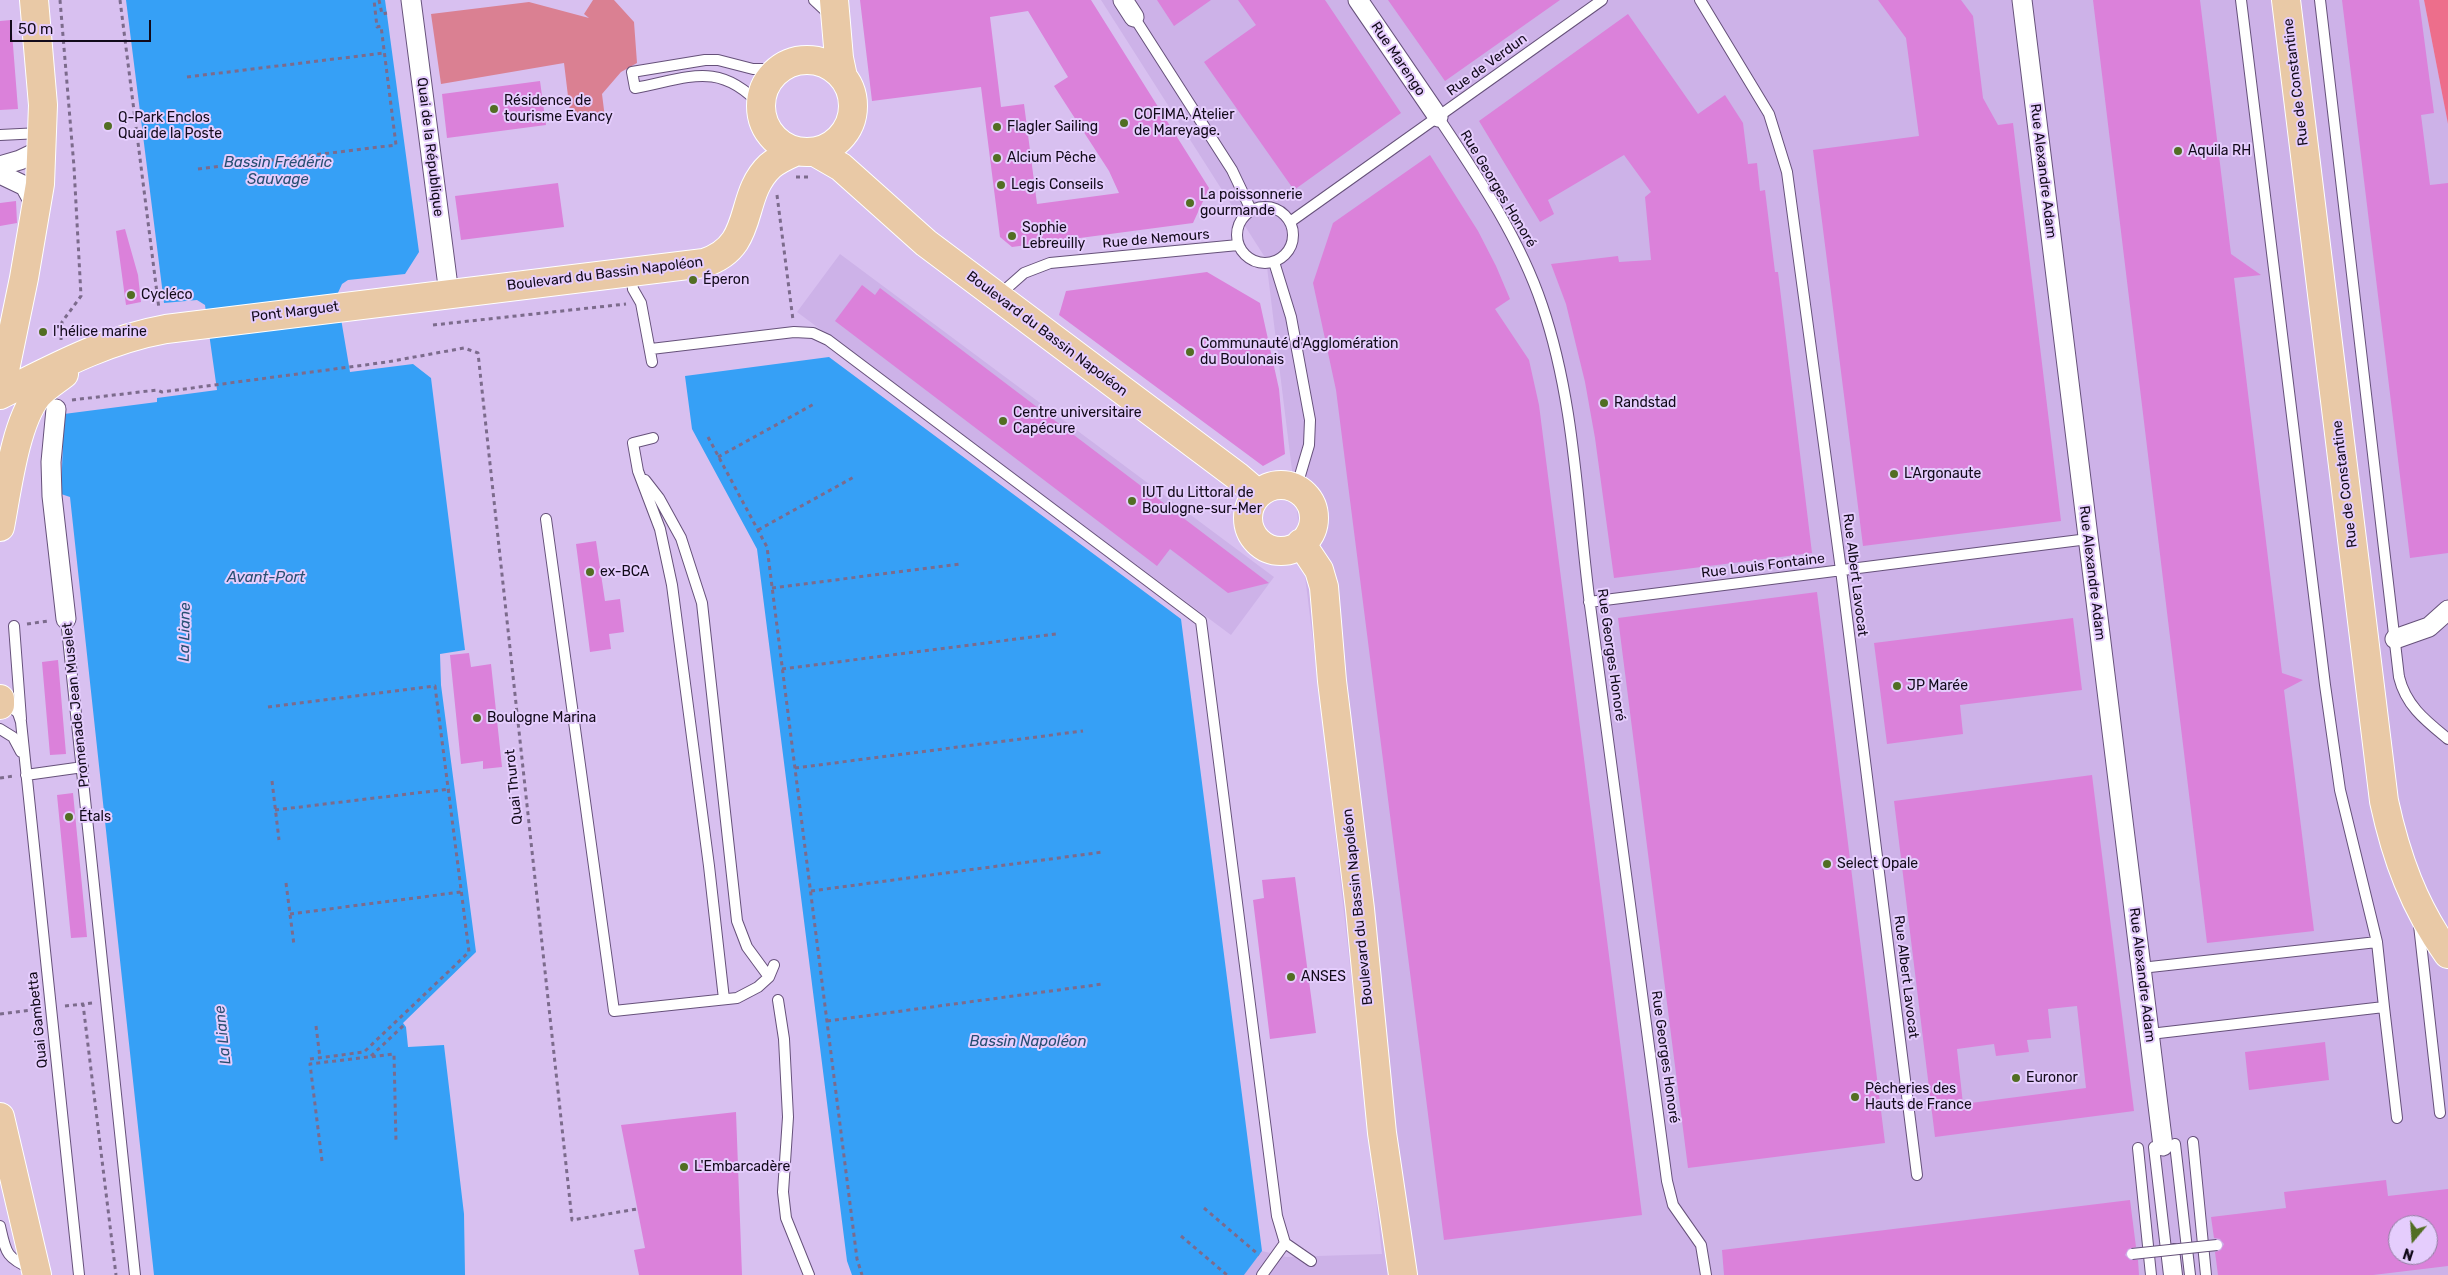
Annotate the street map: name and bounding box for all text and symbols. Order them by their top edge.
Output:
scale bar [12,10,154,42]
street label: Rue de Constantine [2280,17,2312,147]
street label: Rue Marengo [1367,19,1429,99]
text: 50 m [18,20,53,38]
street label: Rue de Verdun [1444,30,1530,100]
street label: Quai de la République [413,76,447,218]
place label: Résidence de tourisme Evancy [504,93,613,125]
marker: Résidence de tourisme Evancy [488,103,500,115]
street label: Rue Alexandre Adam [2026,103,2060,239]
place label: COFIMA, Atelier de Mareyage. [1134,107,1234,140]
place label: Q-Park Enclos Quai de la Poste [118,110,222,142]
marker: COFIMA, Atelier de Mareyage. [1118,117,1130,129]
place label: Flagler Sailing [1007,119,1098,135]
marker: Q-Park Enclos Quai de la Poste [102,120,114,132]
marker: Flagler Sailing [991,121,1003,133]
street label: Rue Georges Honoré [1456,127,1540,251]
place label: Aquila RH [2188,143,2251,159]
marker: Aquila RH [2172,145,2184,157]
place label: Alcium Pêche [1007,150,1096,166]
marker: Alcium Pêche [991,152,1003,164]
water label: Bassin Frédéric Sauvage [224,154,332,189]
place label: Legis Conseils [1011,177,1104,193]
marker: Legis Conseils [995,179,1007,191]
place label: La poissonnerie gourmande [1200,187,1302,220]
marker: La poissonnerie gourmande [1184,197,1196,209]
place label: Sophie Lebreuilly [1022,220,1085,252]
street label: Rue de Nemours [1102,226,1210,252]
marker: Sophie Lebreuilly [1006,230,1018,242]
street label: Boulevard du Bassin Napoléon [506,254,704,294]
street label: Boulevard du Bassin Napoléon [963,268,1131,400]
place label: Éperon [703,272,749,288]
marker: Éperon [687,274,699,286]
place label: Cycléco [141,287,193,303]
marker: Cycléco [125,289,137,301]
street label: Pont Marguet [250,298,340,326]
place label: l'hélice marine [53,324,147,340]
marker: l'hélice marine [37,326,49,338]
place label: Communauté d'Agglomération du Boulonais [1200,336,1398,368]
marker: Communauté d'Agglomération du Boulonais [1184,346,1196,358]
place label: Randstad [1614,395,1676,411]
marker: Randstad [1598,397,1610,409]
place label: Centre universitaire Capécure [1013,405,1142,438]
marker: Centre universitaire Capécure [997,415,1009,427]
street label: Rue de Constantine [2329,419,2361,549]
place label: L'Argonaute [1904,466,1981,482]
marker: L'Argonaute [1888,468,1900,480]
place label: IUT du Littoral de Boulogne-sur-Mer [1142,485,1262,518]
marker: IUT du Littoral de Boulogne-sur-Mer [1126,495,1138,507]
street label: Rue Alexandre Adam [2075,505,2109,641]
street label: Rue Albert Lavocat [1839,512,1871,638]
street label: Rue Louis Fontaine [1700,550,1826,582]
place label: ex-BCA [600,564,649,580]
marker: ex-BCA [584,566,596,578]
water label: Avant-Port [227,569,305,587]
street label: Rue Georges Honoré [1593,588,1629,722]
water label: La Liane [175,602,195,662]
street label: Promenade Jean Muselet [59,622,93,788]
place label: JP Marée [1907,678,1968,694]
marker: JP Marée [1891,680,1903,692]
place label: Boulogne Marina [487,710,596,726]
marker: Boulogne Marina [471,712,483,724]
street label: Quai Thurot [502,748,526,826]
street label: Boulevard du Bassin Napoléon [1339,808,1377,1006]
place label: Étals [79,809,111,825]
marker: Étals [63,811,75,823]
place label: Select Opale [1837,856,1918,872]
marker: Select Opale [1821,858,1833,870]
street label: Rue Alexandre Adam [2125,907,2159,1043]
street label: Rue Albert Lavocat [1890,914,1922,1040]
place label: ANSES [1301,969,1346,985]
street label: Quai Gambetta [25,971,51,1069]
marker: ANSES [1285,971,1297,983]
street label: Rue Georges Honoré [1647,990,1683,1124]
water label: La Liane [211,1005,235,1065]
water label: Bassin Napoléon [969,1033,1087,1051]
place label: Euronor [2026,1070,2078,1086]
marker: Euronor [2010,1072,2022,1084]
place label: Pêcheries des Hauts de France [1865,1081,1972,1114]
marker: Pêcheries des Hauts de France [1849,1091,1861,1103]
place label: L'Embarcadère [694,1159,790,1175]
marker: L'Embarcadère [678,1161,690,1173]
north arrow [2388,1215,2438,1265]
text: N [2401,1244,2416,1263]

